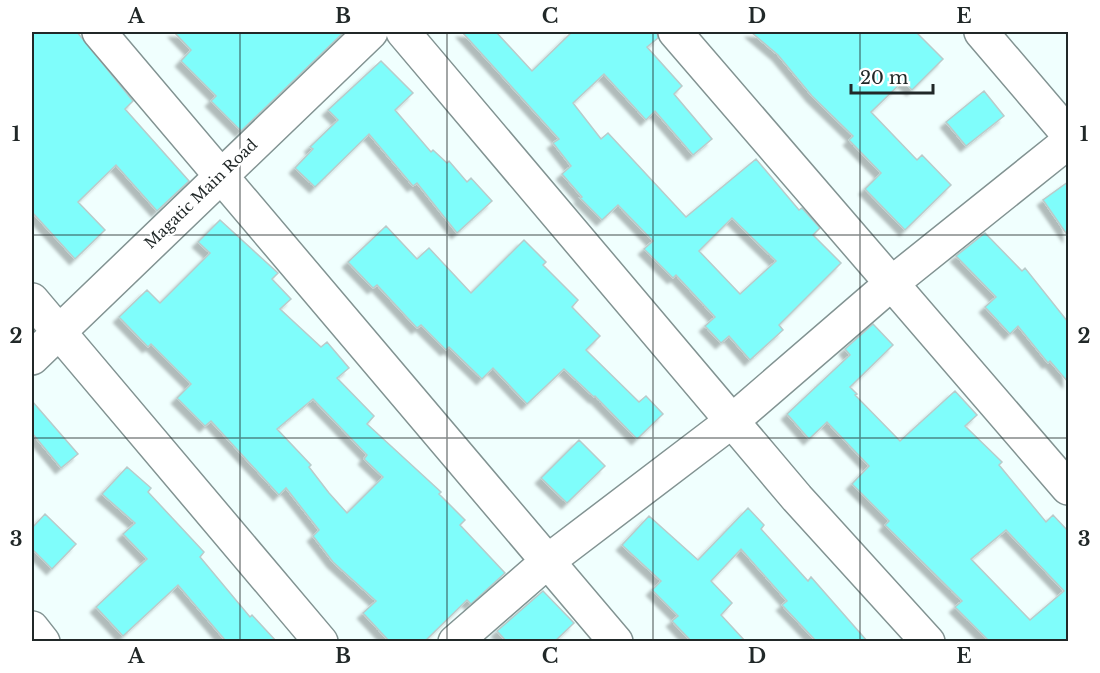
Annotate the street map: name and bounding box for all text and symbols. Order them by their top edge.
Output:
text: A [127,4,145,28]
text: B [335,4,351,28]
text: C [542,4,558,28]
text: D [748,4,766,28]
text: E [956,4,972,28]
scale bar [851,57,934,95]
text: 20 m [860,67,908,89]
text: 1 [12,122,21,146]
text: 1 [1080,122,1089,146]
street label: Magatic Main Road [140,135,261,252]
text: 2 [9,324,23,348]
text: 2 [1077,324,1091,348]
text: 3 [10,527,22,551]
text: 3 [1078,527,1090,551]
text: A [127,644,145,668]
text: B [335,644,351,668]
text: C [542,644,558,668]
text: D [748,644,766,668]
text: E [956,644,972,668]

